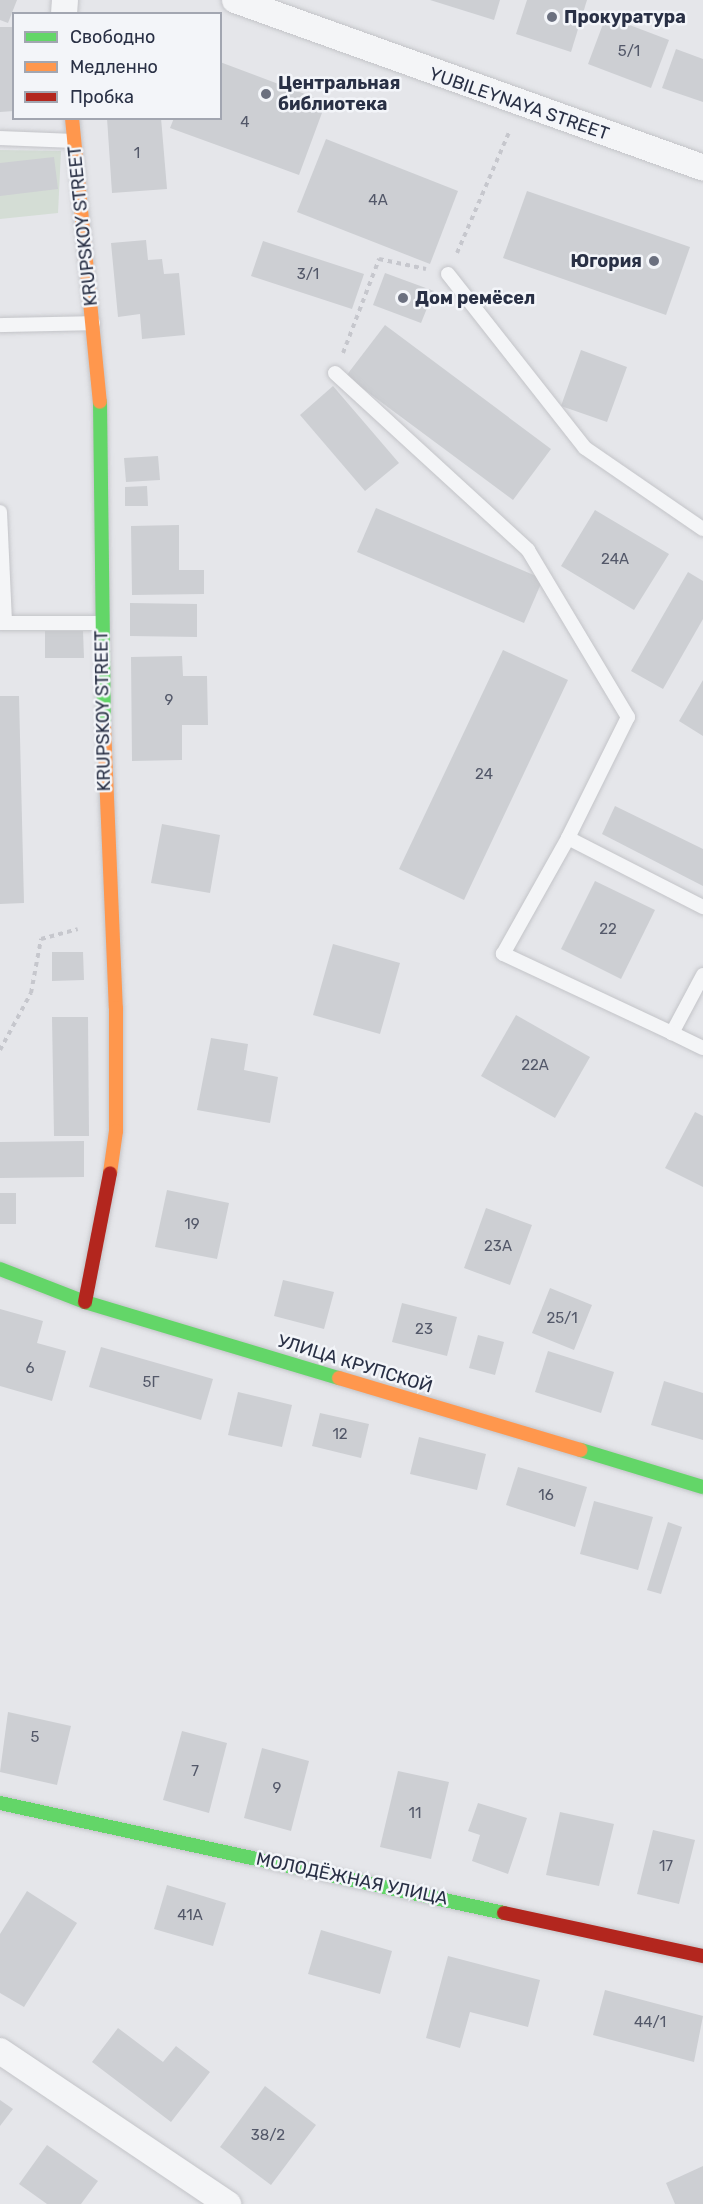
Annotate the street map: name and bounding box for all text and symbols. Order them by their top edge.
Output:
place label: Прокуратура [564,6,686,28]
marker: Прокуратура [545,10,559,24]
legend [12,12,222,120]
text: Свободно [70,26,155,48]
house number: 5/1 [618,43,640,61]
text: Медленно [70,56,158,78]
street label: YUBILEYNAYA STREET [426,63,612,145]
place label: Центральная библиотека [278,73,400,116]
text: Пробка [70,86,134,108]
marker: Центральная библиотека [259,87,273,101]
house number: 4 [240,114,250,132]
street label: KRUPSKOY STREET [64,145,102,307]
house number: 1 [134,145,140,163]
house number: 4А [368,192,388,210]
place label: Югория [570,250,642,272]
marker: Югория [647,254,661,268]
house number: 3/1 [297,266,319,284]
place label: Дом ремёсел [415,287,535,309]
marker: Дом ремёсел [396,291,410,305]
house number: 24А [601,551,629,569]
street label: KRUPSKOY STREET [91,630,115,792]
house number: 9 [165,692,173,710]
house number: 24 [475,766,493,784]
house number: 22 [599,921,617,939]
house number: 22А [521,1057,549,1075]
house number: 19 [184,1216,200,1234]
house number: 23А [484,1238,512,1256]
house number: 25/1 [546,1310,578,1328]
house number: 23 [415,1321,433,1339]
street label: УЛИЦА КРУПСКОЙ [275,1330,435,1398]
house number: 6 [25,1360,35,1378]
house number: 5Г [143,1374,159,1392]
house number: 12 [332,1426,348,1444]
house number: 16 [538,1487,554,1505]
house number: 5 [31,1729,39,1747]
house number: 7 [191,1763,199,1781]
house number: 9 [273,1780,281,1798]
house number: 11 [409,1805,421,1823]
street label: МОЛОДЁЖНАЯ УЛИЦА [254,1848,450,1910]
house number: 17 [659,1858,673,1876]
house number: 41А [177,1907,203,1925]
house number: 44/1 [634,2014,666,2032]
house number: 38/2 [251,2127,285,2145]

